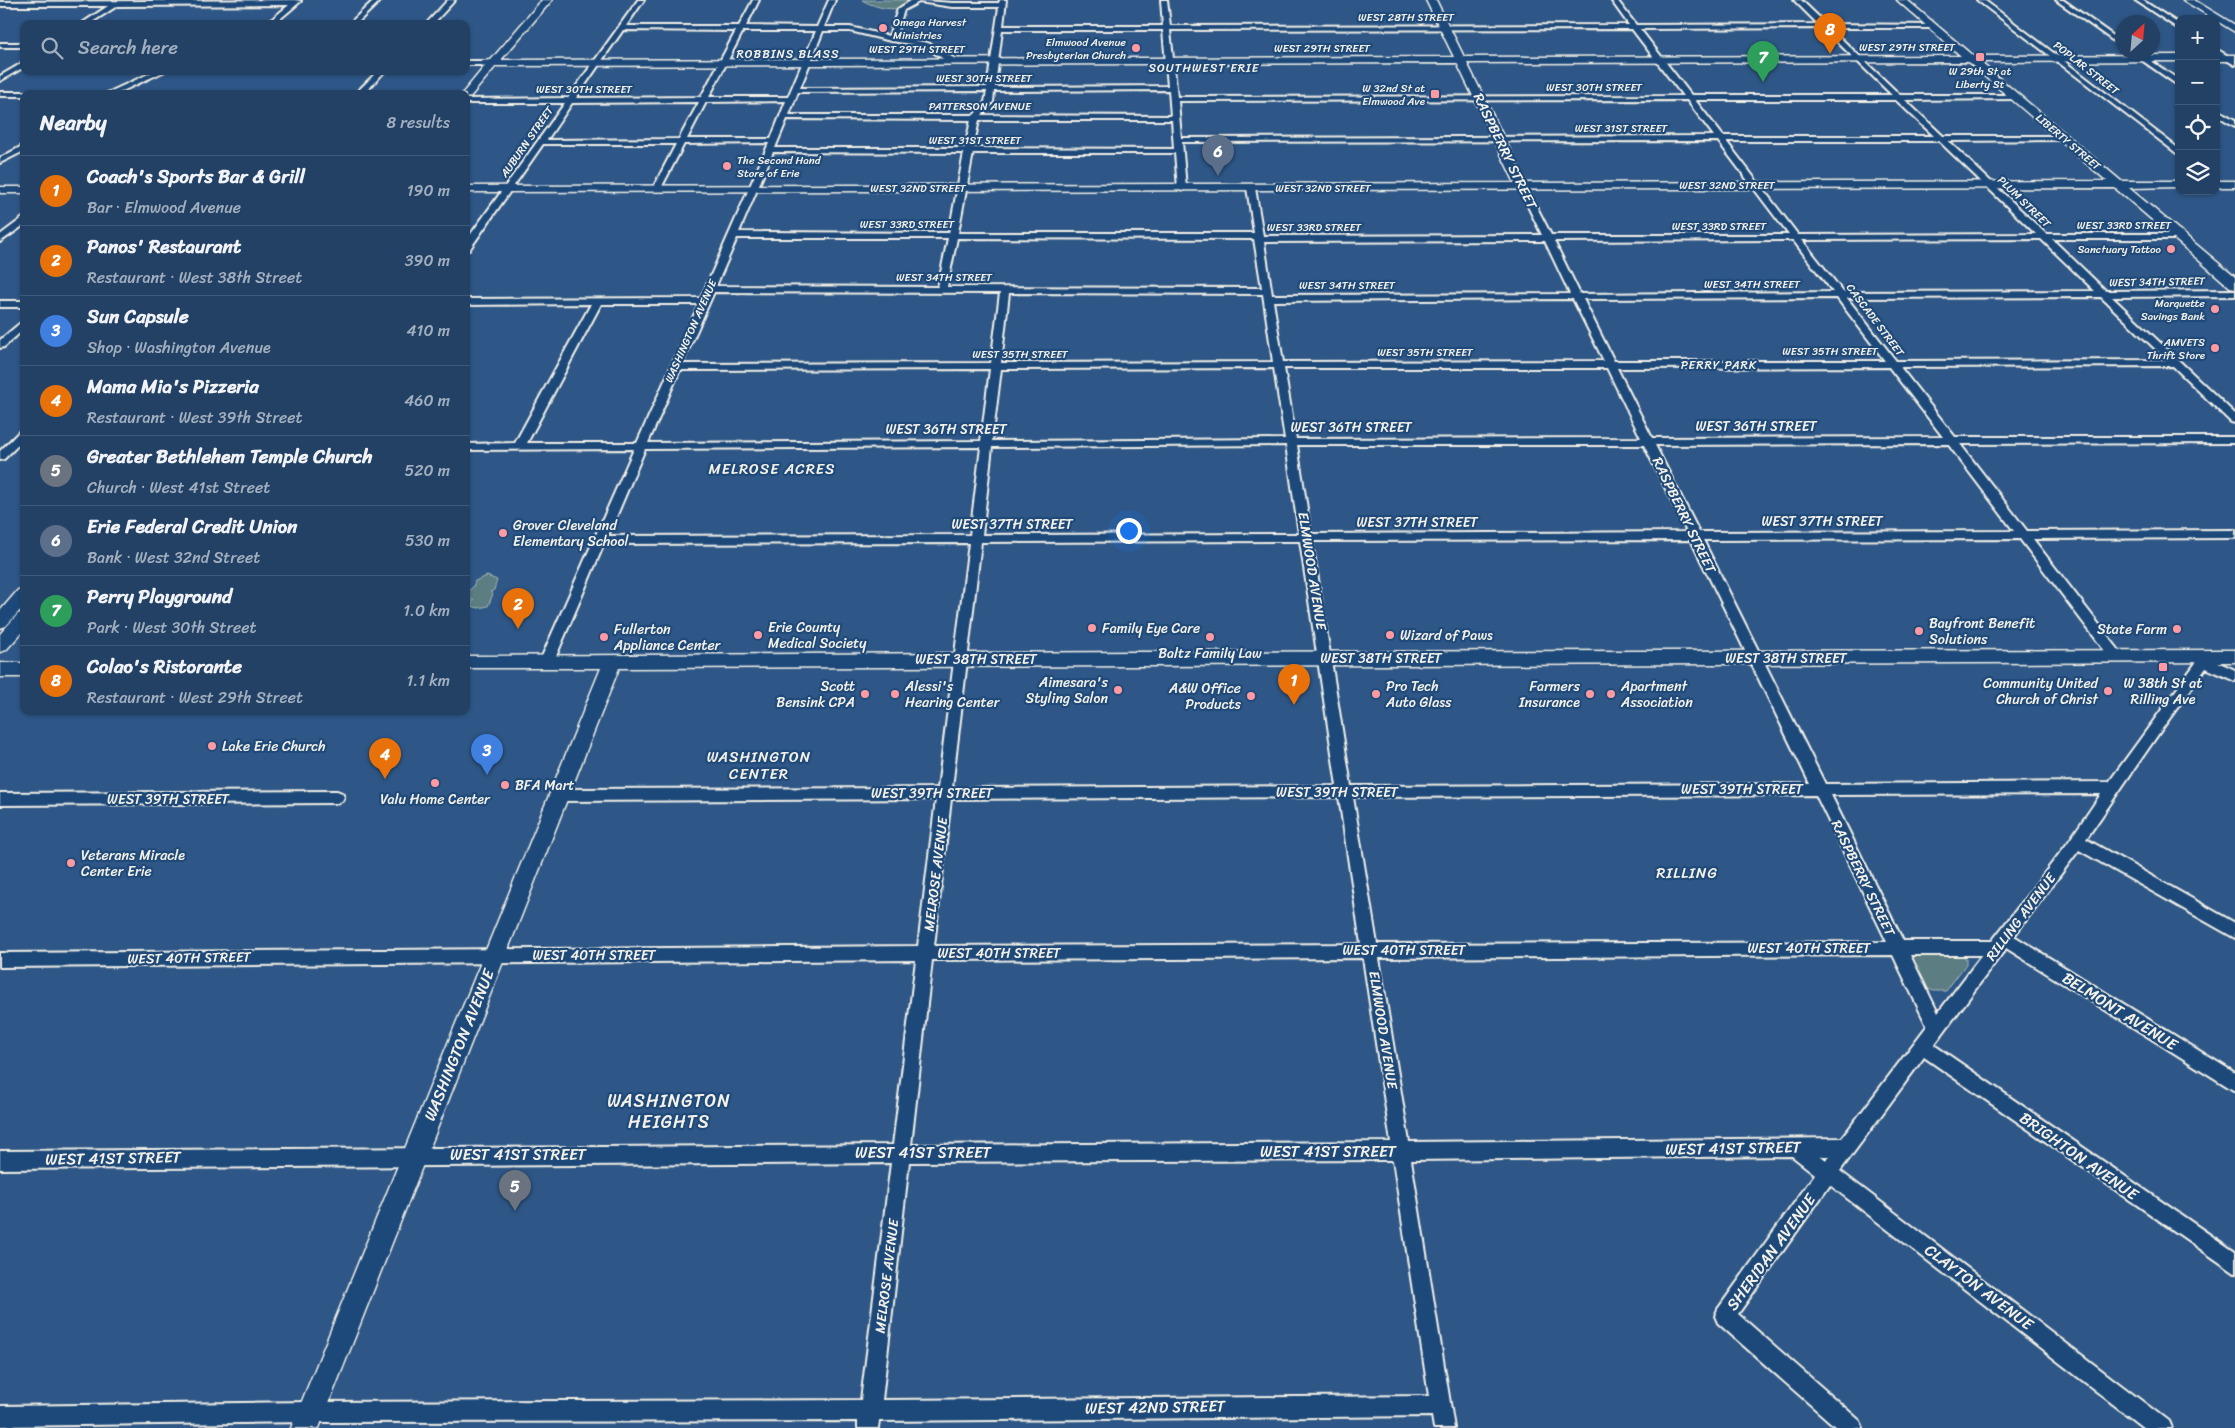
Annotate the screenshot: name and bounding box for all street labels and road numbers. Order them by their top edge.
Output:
street label: WEST 28TH STREET [1358,8,1454,27]
street label: POPLAR STREET [2049,36,2124,101]
street label: WEST 29TH STREET [1859,38,1956,57]
street label: WEST 29TH STREET [1274,39,1371,58]
street label: WEST 29TH STREET [869,40,966,59]
street label: WEST 30TH STREET [936,69,1032,88]
street label: WEST 30TH STREET [1546,78,1642,97]
street label: WEST 30TH STREET [536,80,632,99]
street label: RASPBERRY STREET [1466,89,1545,215]
street label: PATTERSON AVENUE [929,97,1032,116]
street label: AUBURN STREET [495,102,559,182]
street label: LIBERTY STREET [2031,109,2105,176]
street label: WEST 31ST STREET [1575,119,1668,138]
street label: WEST 31ST STREET [929,131,1022,150]
street label: PLUM STREET [1993,171,2056,233]
street label: WEST 32ND STREET [1679,176,1775,195]
street label: WEST 32ND STREET [870,179,966,198]
street label: WEST 32ND STREET [1275,179,1371,198]
street label: WEST 33RD STREET [860,215,955,234]
street label: WEST 33RD STREET [2077,216,2172,235]
street label: WEST 33RD STREET [1672,217,1767,236]
street label: WEST 33RD STREET [1267,218,1362,237]
street label: WEST 34TH STREET [896,268,992,287]
street label: WEST 34TH STREET [2109,272,2206,292]
street label: WEST 34TH STREET [1704,275,1800,294]
street label: WASHINGTON AVENUE [660,276,723,386]
street label: WEST 34TH STREET [1299,276,1395,295]
street label: CASCADE STREET [1841,279,1910,362]
street label: WEST 35TH STREET [1782,342,1878,361]
street label: WEST 35TH STREET [1377,343,1473,362]
street label: WEST 35TH STREET [972,345,1068,364]
street label: WEST 36TH STREET [1695,414,1818,439]
street label: WEST 36TH STREET [1290,415,1413,440]
street label: WEST 36TH STREET [885,417,1008,442]
street label: RASPBERRY STREET [1645,453,1724,579]
street label: WEST 37TH STREET [1761,509,1884,534]
street label: ELMWOOD AVENUE [1290,510,1334,633]
street label: WEST 37TH STREET [1356,510,1479,535]
street label: WEST 37TH STREET [951,512,1074,537]
street label: WEST 38TH STREET [1320,646,1443,671]
street label: WEST 38TH STREET [1725,646,1848,671]
street label: WEST 38TH STREET [915,647,1038,672]
street label: WEST 39TH STREET [1681,777,1804,802]
street label: WEST 39TH STREET [1276,780,1399,805]
street label: WEST 39TH STREET [871,781,994,806]
street label: WEST 39TH STREET [107,787,230,812]
street label: MELROSE AVENUE [917,814,956,933]
street label: RASPBERRY STREET [1824,816,1903,942]
street label: RILLING AVENUE [1979,867,2063,967]
street label: WEST 40TH STREET [1747,936,1872,961]
street label: WEST 40TH STREET [1342,938,1467,963]
street label: WEST 40TH STREET [937,941,1062,966]
street label: WEST 40TH STREET [532,943,657,968]
street label: WEST 40TH STREET [127,944,252,972]
street label: WASHINGTON AVENUE [415,964,503,1125]
street label: BELMONT AVENUE [2056,964,2185,1059]
street label: ELMWOOD AVENUE [1361,969,1405,1092]
street label: BRIGHTON AVENUE [2013,1104,2146,1209]
street label: WEST 41ST STREET [1665,1132,1802,1164]
street label: WEST 41ST STREET [1260,1137,1397,1166]
street label: WEST 41ST STREET [855,1138,992,1167]
street label: WEST 41ST STREET [450,1140,587,1169]
street label: WEST 41ST STREET [45,1142,182,1174]
street label: SHERIDAN AVENUE [1718,1186,1824,1317]
street label: MELROSE AVENUE [868,1216,907,1335]
street label: CLAYTON AVENUE [1918,1236,2041,1339]
street label: WEST 42ND STREET [1085,1391,1226,1423]

